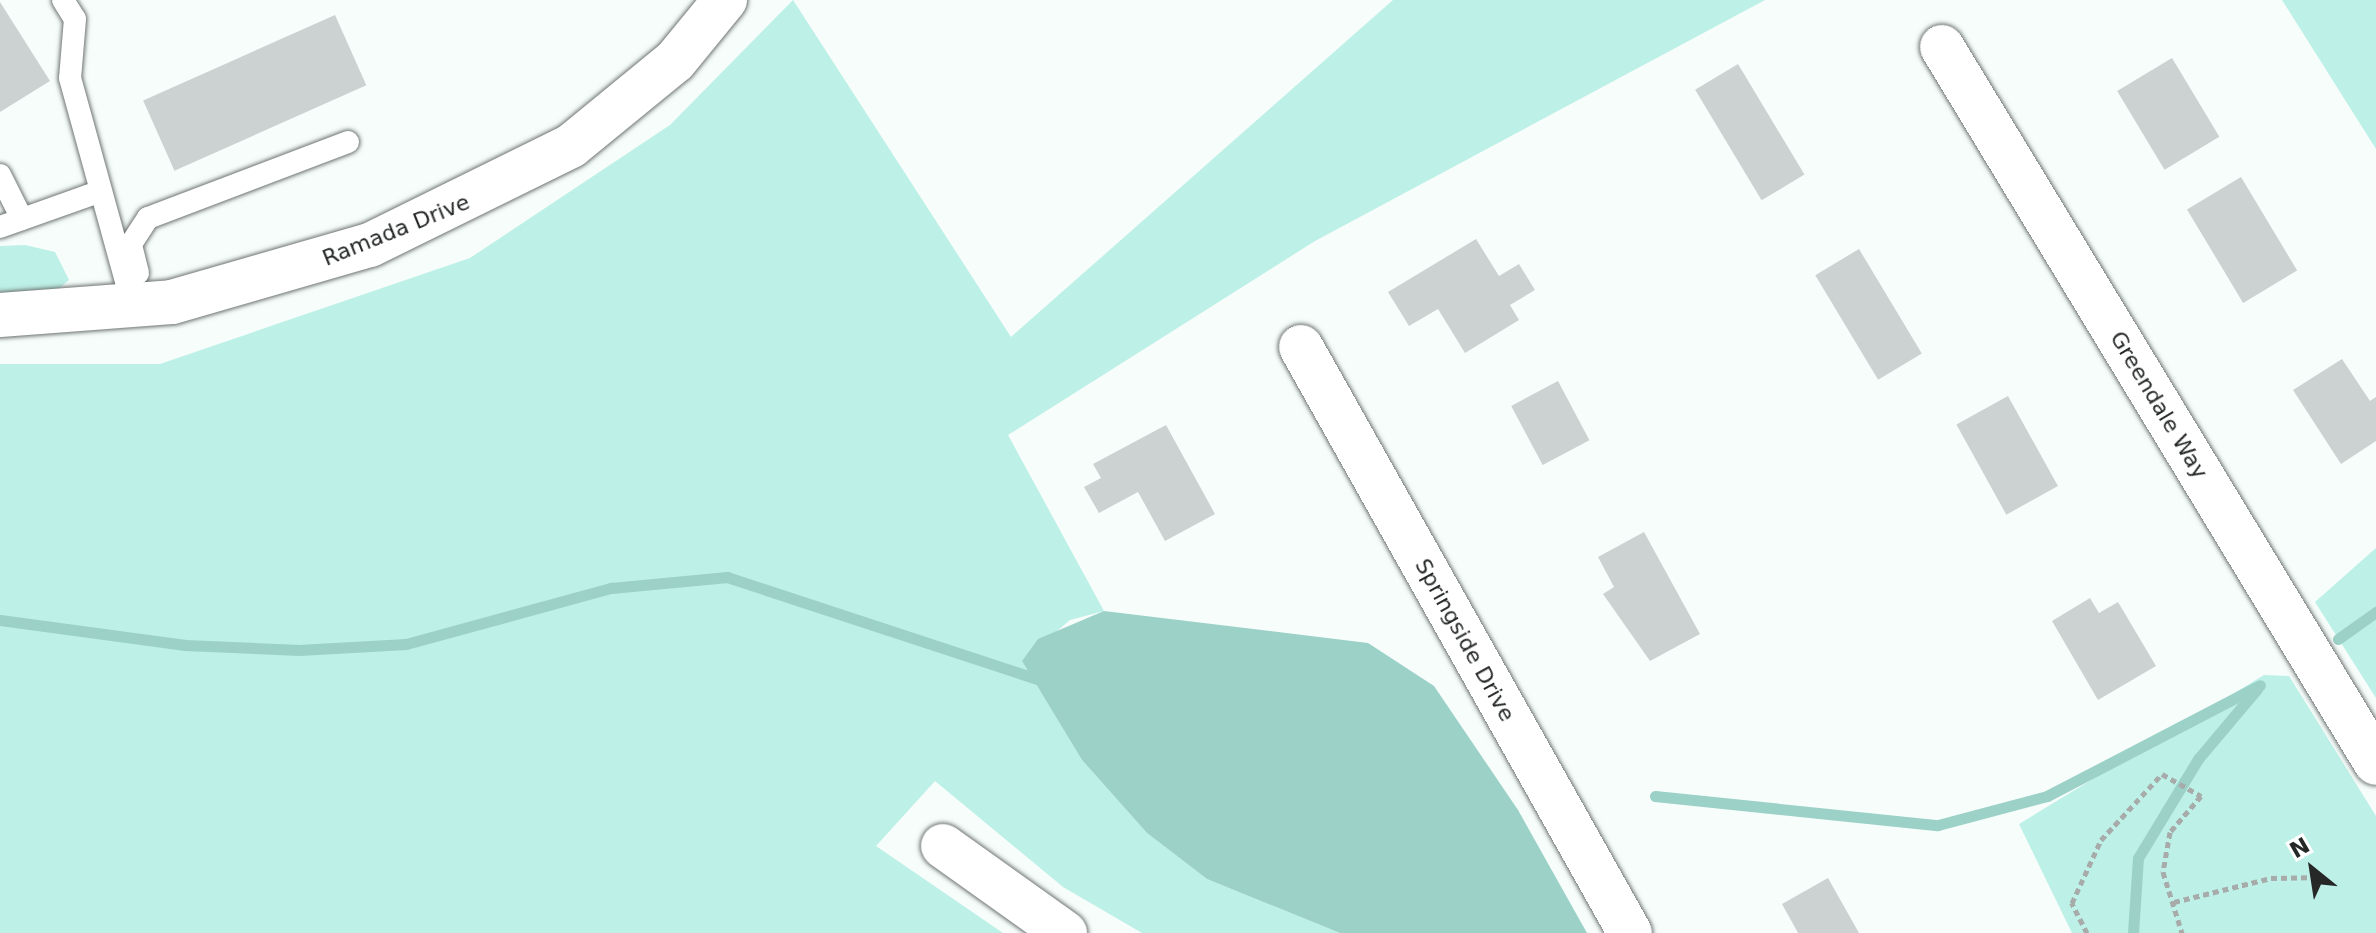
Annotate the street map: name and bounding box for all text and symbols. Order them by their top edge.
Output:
street label: Ramada Drive [319,188,473,272]
street label: Greendale Way [2105,326,2213,484]
street label: Springside Drive [1409,554,1521,726]
north arrow [2272,829,2352,909]
text: N [2286,832,2314,863]

